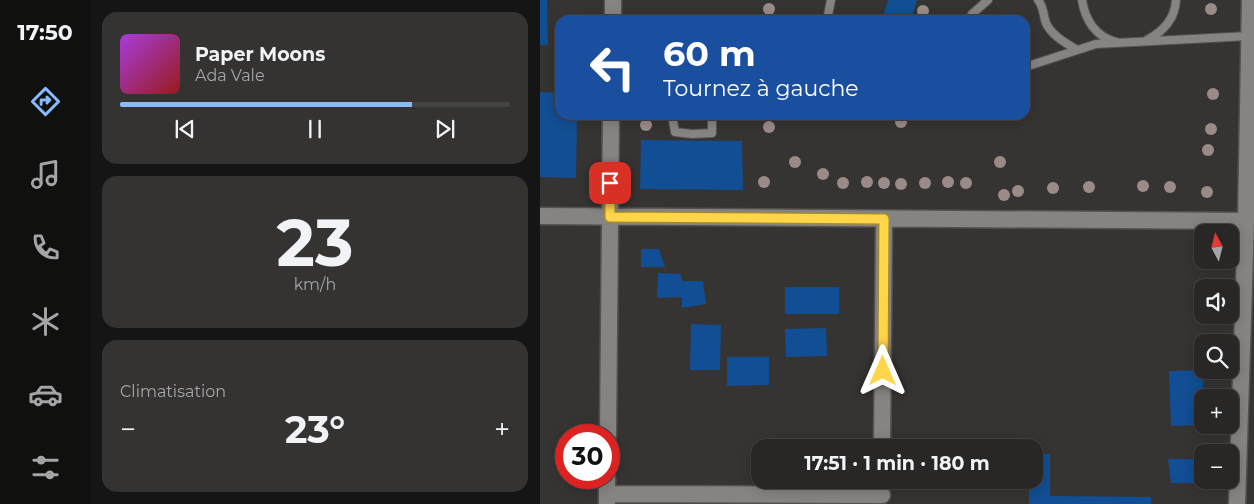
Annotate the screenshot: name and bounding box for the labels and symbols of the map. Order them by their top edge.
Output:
pin [589,162,631,204]
north arrow [1194,224,1239,269]
position arrow [856,344,908,396]
speed limit sign: 30 [555,424,620,489]

